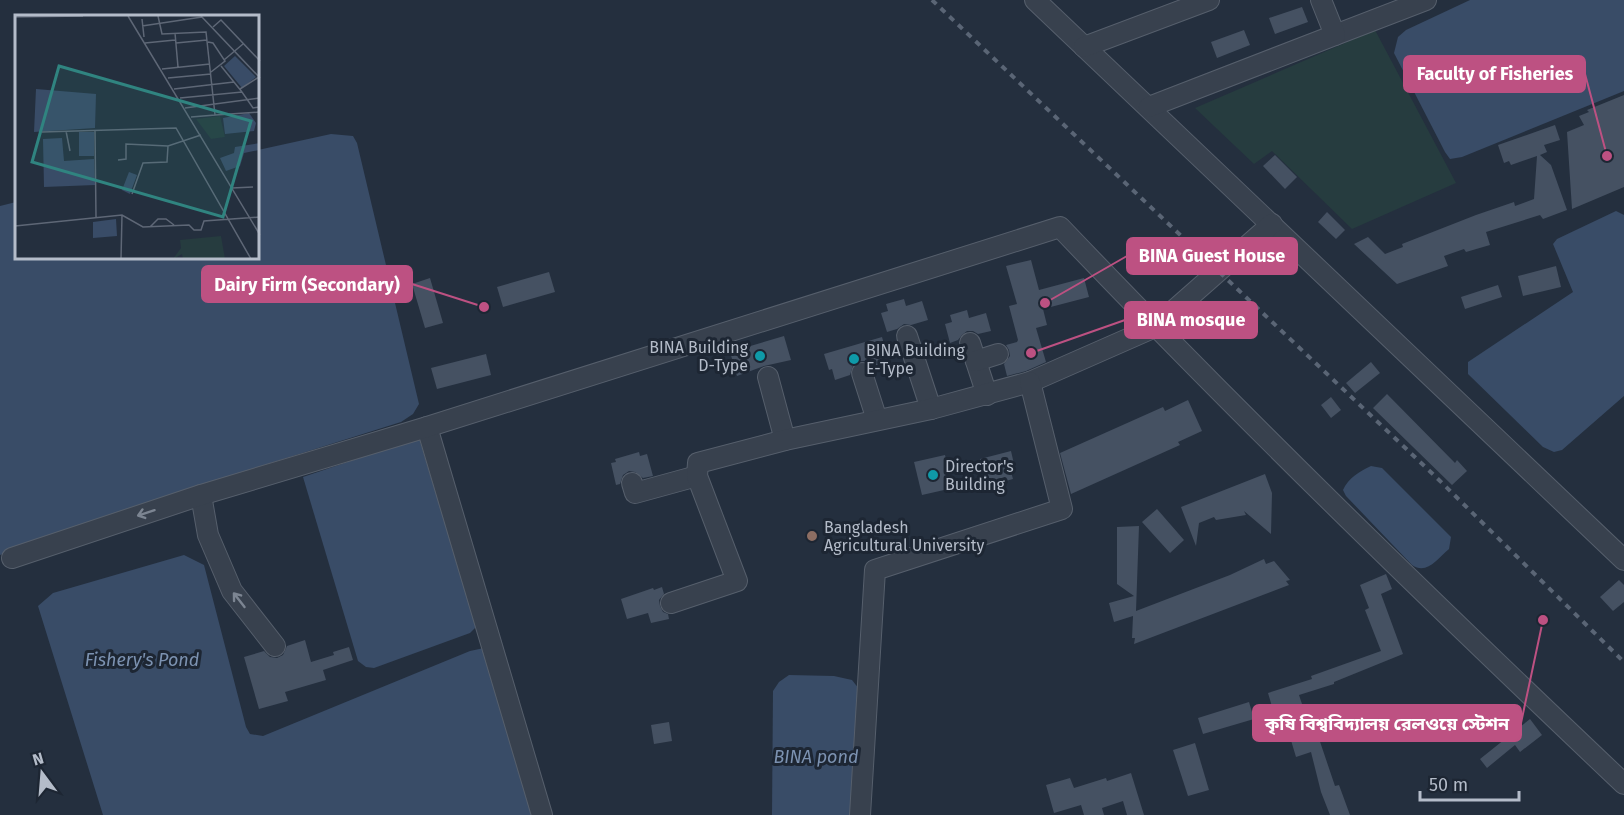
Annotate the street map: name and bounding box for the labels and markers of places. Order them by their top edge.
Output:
callout: Faculty of Fisheries [1404,56,1585,92]
callout: BINA Guest House [1127,238,1297,274]
callout: Dairy Firm (Secondary) [202,266,412,302]
callout: BINA mosque [1125,302,1257,338]
place label: BINA Building D-Type [649,338,749,375]
place label: BINA Building E-Type [866,341,965,378]
marker: BINA Building D-Type [753,349,767,363]
marker: BINA Building E-Type [847,352,861,366]
place label: Director's Building [945,457,1014,494]
marker: Director's Building [926,468,940,482]
place label: Bangladesh Agricultural University [824,518,984,555]
marker: Bangladesh Agricultural University [805,529,819,543]
callout: কৃষি বিশ্ববিদ্যালয় রেলওয়ে স্টেশন [1253,705,1521,741]

